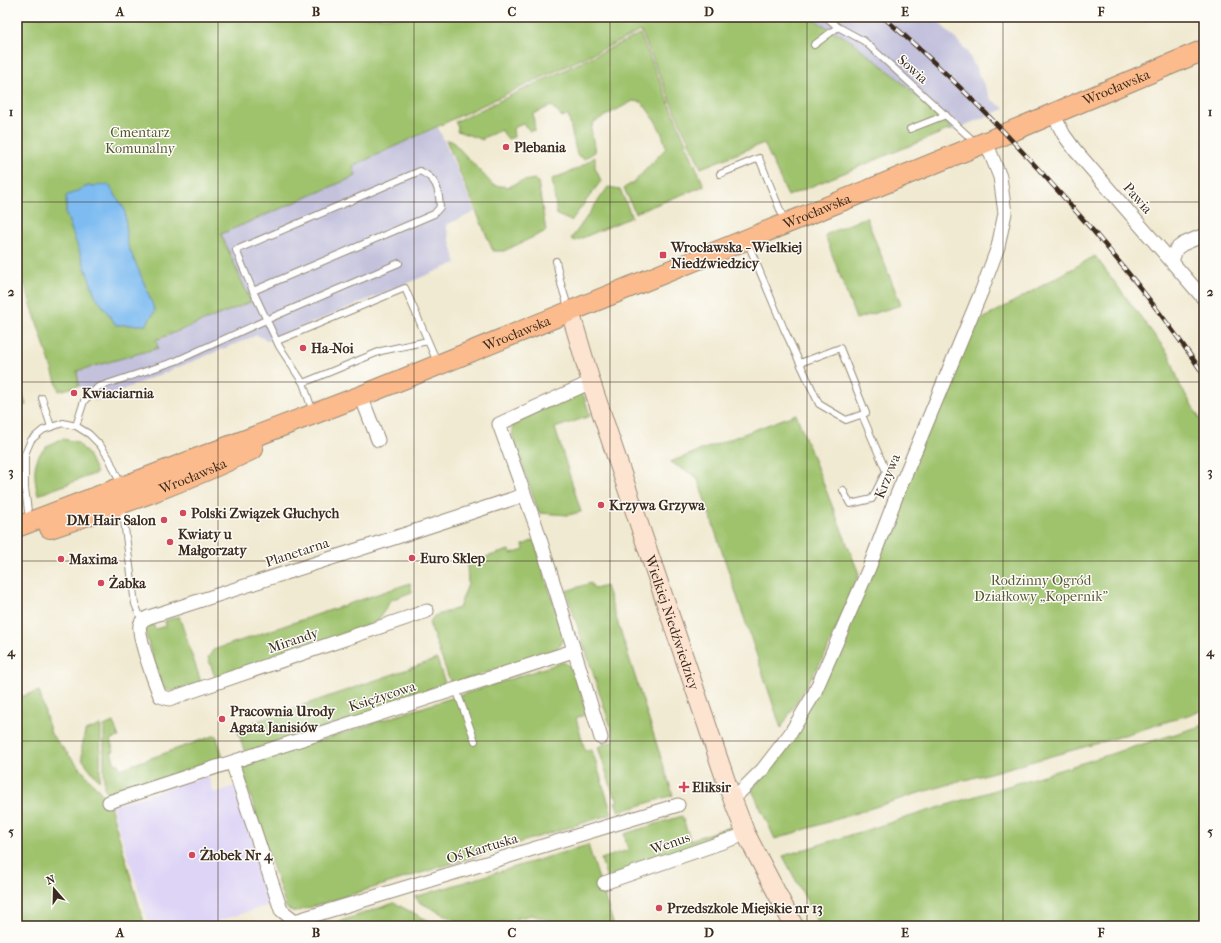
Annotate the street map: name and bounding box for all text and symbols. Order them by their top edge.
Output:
text: A [115,4,125,19]
text: B [312,4,321,19]
text: C [508,4,517,19]
text: D [704,4,714,19]
text: E [901,4,909,19]
text: F [1097,4,1105,19]
street label: Sowia [894,51,932,88]
street label: Wrocławska [1079,66,1153,110]
text: 1 [9,104,14,119]
text: 1 [1208,104,1213,119]
park label: Cmentarz Komunalny [105,124,176,157]
place label: Plebania [514,139,566,156]
marker: Plebania [501,142,511,152]
street label: Pawia [1120,179,1156,218]
street label: Wrocławska [780,190,854,233]
place label: Wrocławska - Wielkiej Niedźwiedzicy [670,239,802,272]
marker: Wrocławska - Wielkiej Niedźwiedzicy [658,250,668,260]
text: 2 [8,284,15,299]
text: 2 [1207,284,1214,299]
street label: Wrocławska [480,312,554,355]
place label: Ha-Noi [311,340,355,357]
marker: Ha-Noi [298,343,308,353]
place label: Kwiaciarnia [82,385,154,402]
marker: Kwiaciarnia [69,388,79,398]
street label: Krzywa [871,451,904,501]
street label: Wrocławska [156,454,230,498]
text: 3 [8,464,14,480]
text: 3 [1207,464,1213,480]
place label: Krzywa Grzywa [609,497,705,514]
marker: Krzywa Grzywa [596,500,606,510]
place label: Polski Związek Głuchych [191,505,340,523]
marker: Polski Związek Głuchych [178,508,188,518]
place label: DM Hair Salon [66,512,157,529]
marker: DM Hair Salon [159,515,169,525]
place label: Kwiaty u Małgorzaty [177,526,248,559]
street label: Planetarna [263,534,332,571]
marker: Kwiaty u Małgorzaty [165,537,175,547]
place label: Euro Sklep [420,550,486,567]
place label: Maxima [68,551,118,568]
street label: Wielkiej Niedźwiedzicy [641,552,703,693]
marker: Euro Sklep [407,553,417,563]
marker: Maxima [56,554,66,564]
park label: Rodzinny Ogród Działkowy „Kopernik” [974,572,1108,605]
place label: Żabka [109,574,146,592]
marker: Żabka [96,578,106,588]
street label: Mirandy [266,624,321,657]
text: 4 [6,644,16,660]
text: 4 [1205,644,1215,660]
street label: Księżycowa [347,678,418,715]
place label: Pracownia Urody Agata Janisiów [229,703,336,736]
marker: Pracownia Urody Agata Janisiów [217,714,227,724]
place label: Eliksir [692,779,732,796]
marker: Eliksir [679,782,689,792]
text: 5 [8,824,14,839]
text: 5 [1207,824,1213,839]
street label: Oś Kartuska [444,829,520,867]
street label: Wenus [647,829,692,858]
place label: Żłobek Nr 4 [200,846,273,864]
marker: Żłobek Nr 4 [187,850,197,860]
north arrow [34,869,74,909]
text: N [45,872,58,888]
place label: Przedszkole Miejskie nr 13 [667,900,823,917]
marker: Przedszkole Miejskie nr 13 [654,903,664,913]
text: A [115,925,125,940]
text: B [312,925,321,940]
text: C [508,925,517,940]
text: D [704,925,714,940]
text: E [901,925,909,940]
text: F [1097,925,1105,940]

